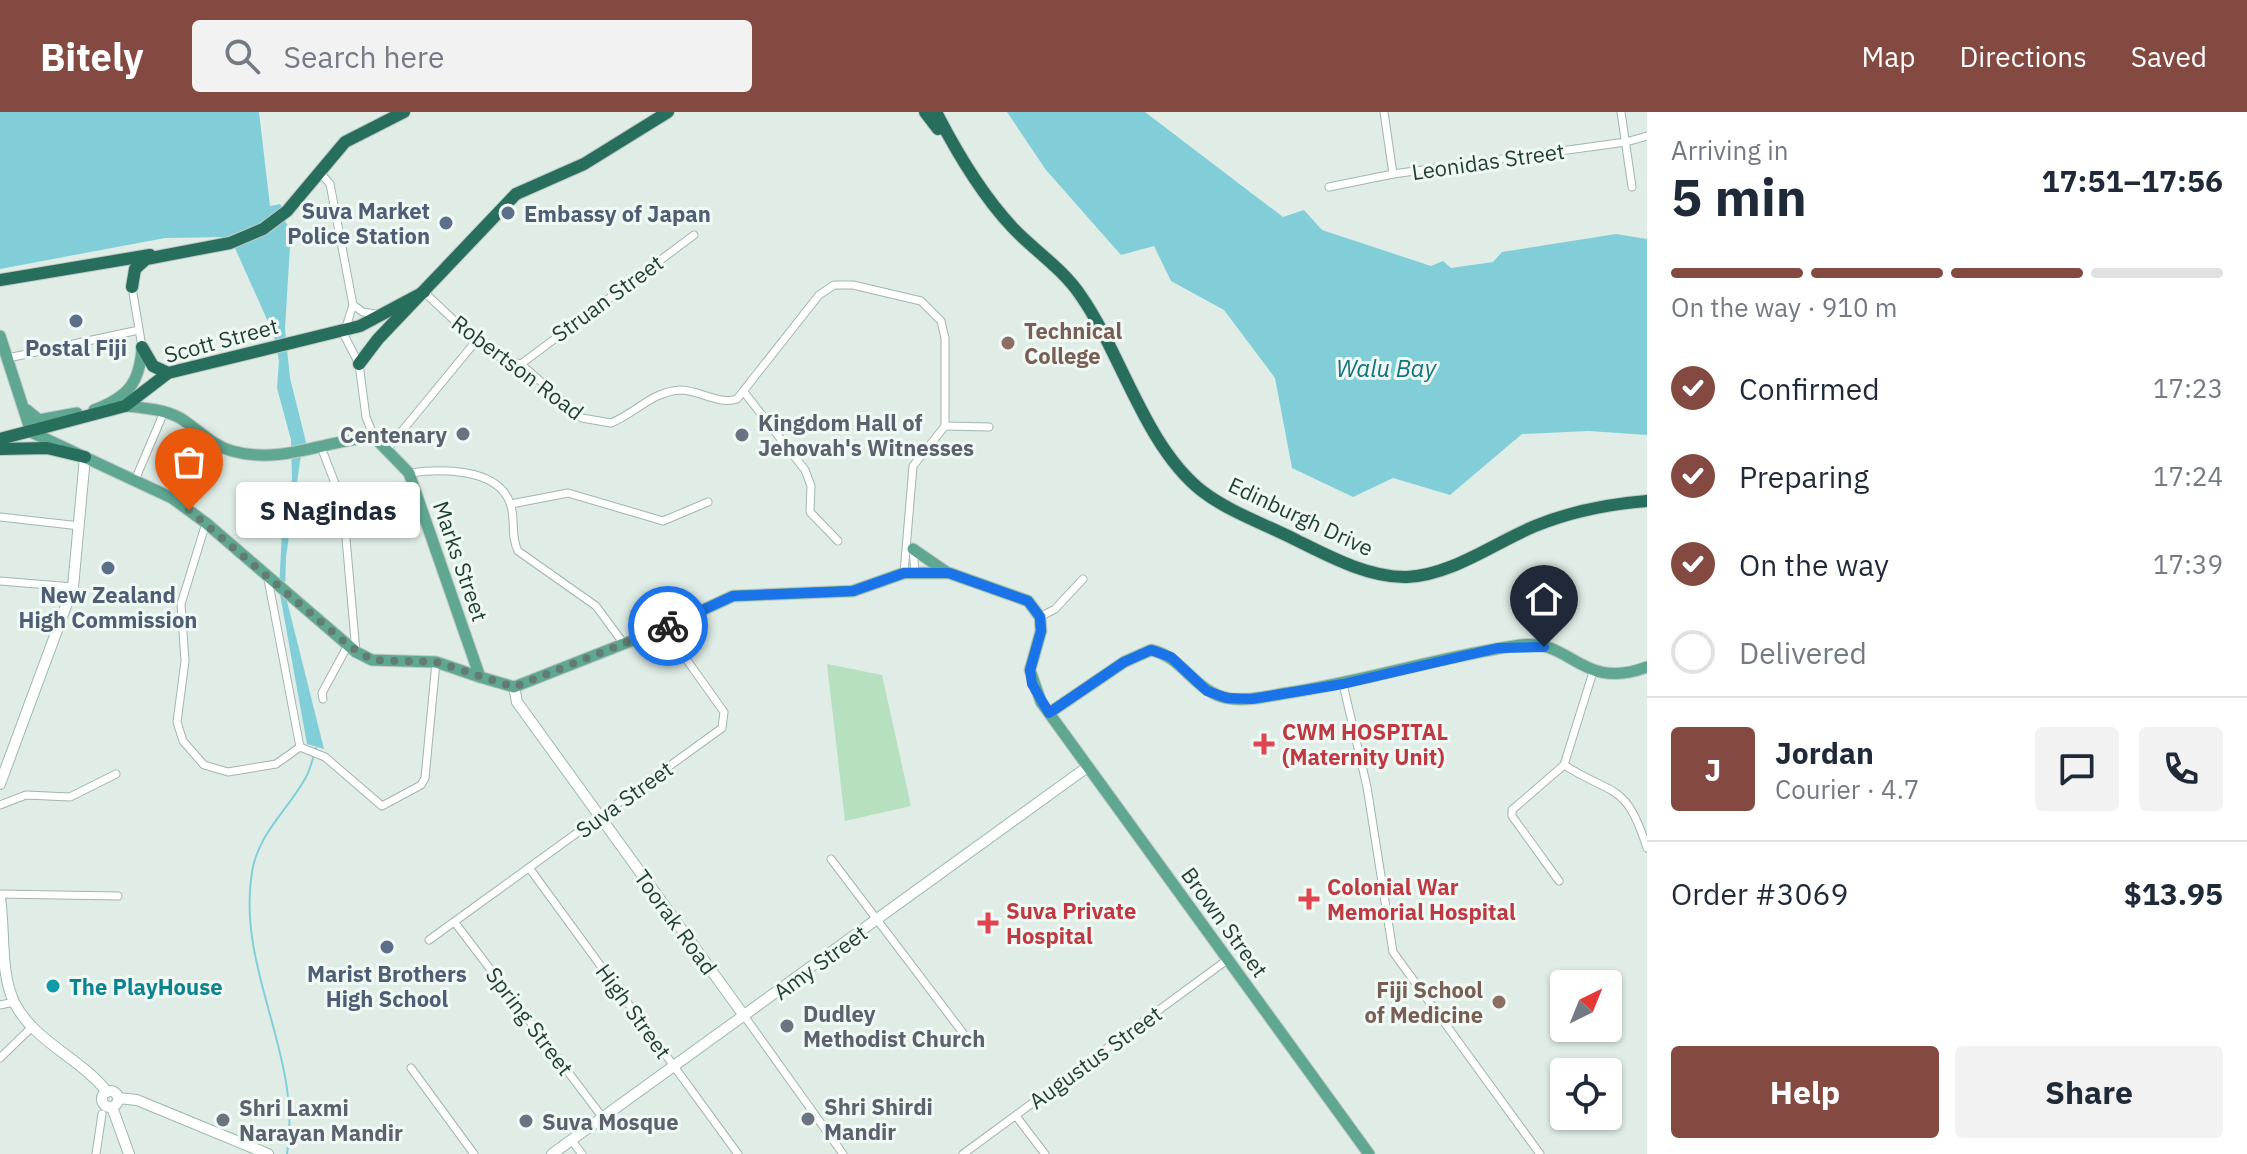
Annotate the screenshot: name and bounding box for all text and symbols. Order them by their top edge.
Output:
search box [192,20,752,92]
text: Bitely [40,32,144,81]
icon: search [220,34,264,78]
text: Search here [284,37,444,76]
text: Map [1861,38,1915,75]
text: Directions [1959,38,2087,75]
text: Saved [2131,38,2207,75]
text: Arriving in [1671,133,1788,167]
street label: Leonidas Street [1410,136,1566,186]
text: 17:51–17:56 [2042,161,2223,200]
text: 5 min [1671,163,1807,230]
place label: Suva Market Police Station [287,196,430,250]
place label: Embassy of Japan [524,199,711,228]
marker: Embassy of Japan [499,204,517,222]
marker: Suva Market Police Station [437,214,455,232]
street label: Struan Street [546,248,668,348]
text: On the way · 910 m [1671,290,1897,324]
street label: Robertson Road [446,308,590,426]
street label: Scott Street [161,311,281,369]
marker: Postal Fiji [67,312,85,330]
place label: Technical College [1024,316,1123,370]
place label: Postal Fiji [25,333,127,362]
marker: Technical College [999,334,1017,352]
water label: Walu Bay [1336,352,1437,384]
icon: check [1671,366,1715,410]
text: Confirmed [1739,369,1880,408]
text: 17:23 [2153,371,2223,405]
place label: Kingdom Hall of Jehovah's Witnesses [758,408,974,462]
place label: Centenary [340,420,447,449]
marker: Centenary [454,425,472,443]
marker: Kingdom Hall of Jehovah's Witnesses [733,426,751,444]
pin [155,428,223,510]
icon: bag [167,440,211,484]
icon: check [1671,454,1715,498]
text: Preparing [1739,457,1869,496]
text: 17:24 [2153,459,2223,493]
street label: Edinburgh Drive [1224,470,1378,562]
callout: S Nagindas [237,482,421,538]
text: S Nagindas [260,493,396,527]
street label: Marks Street [427,497,495,625]
icon: check [1671,542,1715,586]
text: On the way [1739,545,1889,584]
text: 17:39 [2153,547,2223,581]
marker: New Zealand High Commission [99,559,117,577]
pin [1510,565,1578,647]
icon: home [1522,577,1566,621]
place label: New Zealand High Commission [19,580,197,634]
courier [628,586,708,666]
icon: bike [646,604,690,648]
text: Delivered [1739,633,1867,672]
place label: CWM HOSPITAL (Maternity Unit) [1282,717,1448,771]
button: chat [2035,727,2119,811]
button: phone [2139,727,2223,811]
marker: CWM HOSPITAL (Maternity Unit) [1253,733,1275,755]
text: Jordan [1775,733,1874,772]
text: J [1705,750,1721,789]
street label: Suva Street [570,754,678,844]
text: Courier · 4.7 [1775,772,1919,806]
street label: Brown Street [1175,861,1275,983]
street label: Toorak Road [628,864,724,980]
place label: Colonial War Memorial Hospital [1327,872,1516,926]
text: Order #3069 [1671,874,1848,913]
text: $13.95 [2124,874,2223,913]
marker: Colonial War Memorial Hospital [1298,888,1320,910]
place label: Suva Private Hospital [1006,896,1136,950]
marker: Suva Private Hospital [977,912,999,934]
street label: Amy Street [767,918,873,1006]
marker: Marist Brothers High School [378,938,396,956]
street label: High Street [590,958,678,1064]
place label: Marist Brothers High School [307,959,467,1013]
street label: Spring Street [480,961,580,1081]
north arrow [1550,970,1622,1042]
map controls [1550,970,1622,1130]
place label: The PlayHouse [69,972,223,1001]
place label: Fiji School of Medicine [1364,975,1483,1029]
marker: The PlayHouse [44,977,62,995]
marker: Fiji School of Medicine [1490,993,1508,1011]
place label: Dudley Methodist Church [803,999,985,1053]
street label: Augustus Street [1023,999,1167,1115]
marker: Dudley Methodist Church [778,1017,796,1035]
button: Help [1671,1046,1939,1138]
button: Share [1955,1046,2223,1138]
button: locate [1550,1058,1622,1130]
place label: Shri Shirdi Mandir [824,1092,933,1146]
place label: Shri Laxmi Narayan Mandir [239,1093,403,1147]
place label: Suva Mosque [542,1107,679,1136]
marker: Shri Shirdi Mandir [799,1110,817,1128]
marker: Shri Laxmi Narayan Mandir [214,1111,232,1129]
marker: Suva Mosque [517,1112,535,1130]

